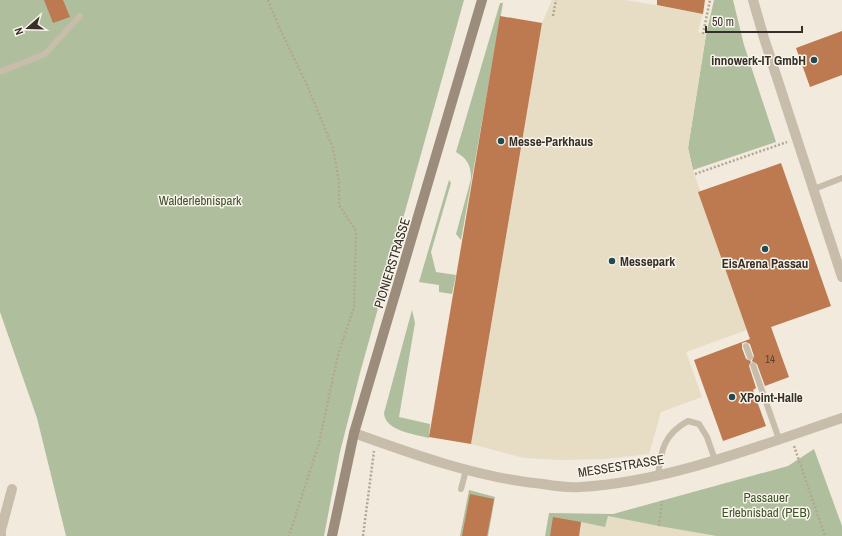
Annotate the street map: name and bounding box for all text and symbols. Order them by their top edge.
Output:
north arrow [8,8,48,48]
scale bar [706,8,802,34]
text: 50 m [712,14,734,30]
text: N [11,26,26,37]
place label: innowerk-IT GmbH [711,52,806,69]
marker: innowerk-IT GmbH [809,55,819,65]
place label: Messe-Parkhaus [509,133,593,150]
marker: Messe-Parkhaus [496,136,506,146]
park label: Walderlebnispark [159,192,242,209]
street label: PIONIERSTRASSE [370,216,414,310]
marker: EisArena Passau [760,244,770,254]
place label: Messepark [620,253,675,270]
place label: EisArena Passau [722,255,808,272]
marker: Messepark [607,256,617,266]
house number: 14 [765,352,775,366]
place label: XPoint-Halle [740,389,803,406]
marker: XPoint-Halle [727,392,737,402]
street label: MESSESTRASSE [577,451,665,481]
park label: Passauer Erlebnisbad (PEB) [722,489,811,521]

